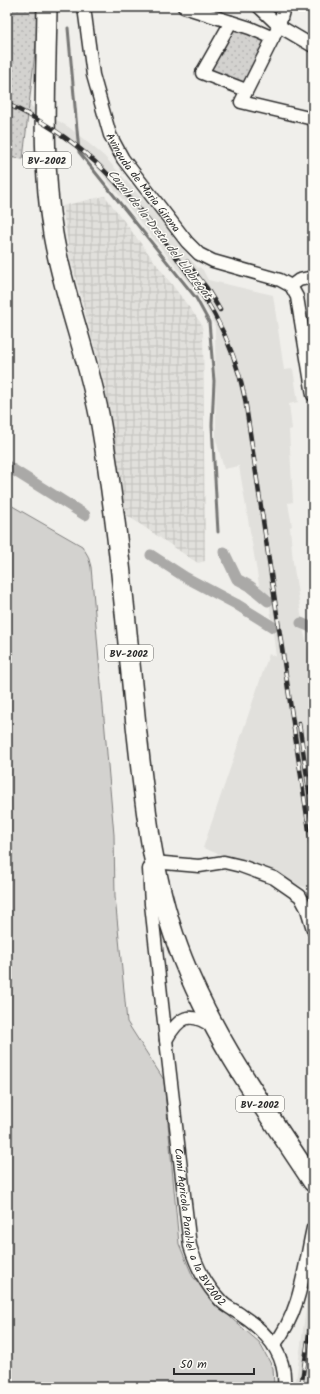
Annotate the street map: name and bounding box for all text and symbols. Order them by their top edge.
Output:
street label: Avinguda de Maria Girona [100,130,184,237]
road number: BV-2002 [23,152,71,168]
water label: Canal de la Dreta del Llobregat [103,165,218,305]
road number: BV-2002 [105,645,153,661]
road number: BV-2002 [236,1096,284,1112]
street label: Camí Agricola Paral·lel a la BV2002 [169,1147,230,1311]
scale bar [174,1350,254,1376]
text: 50 m [180,1355,207,1374]

